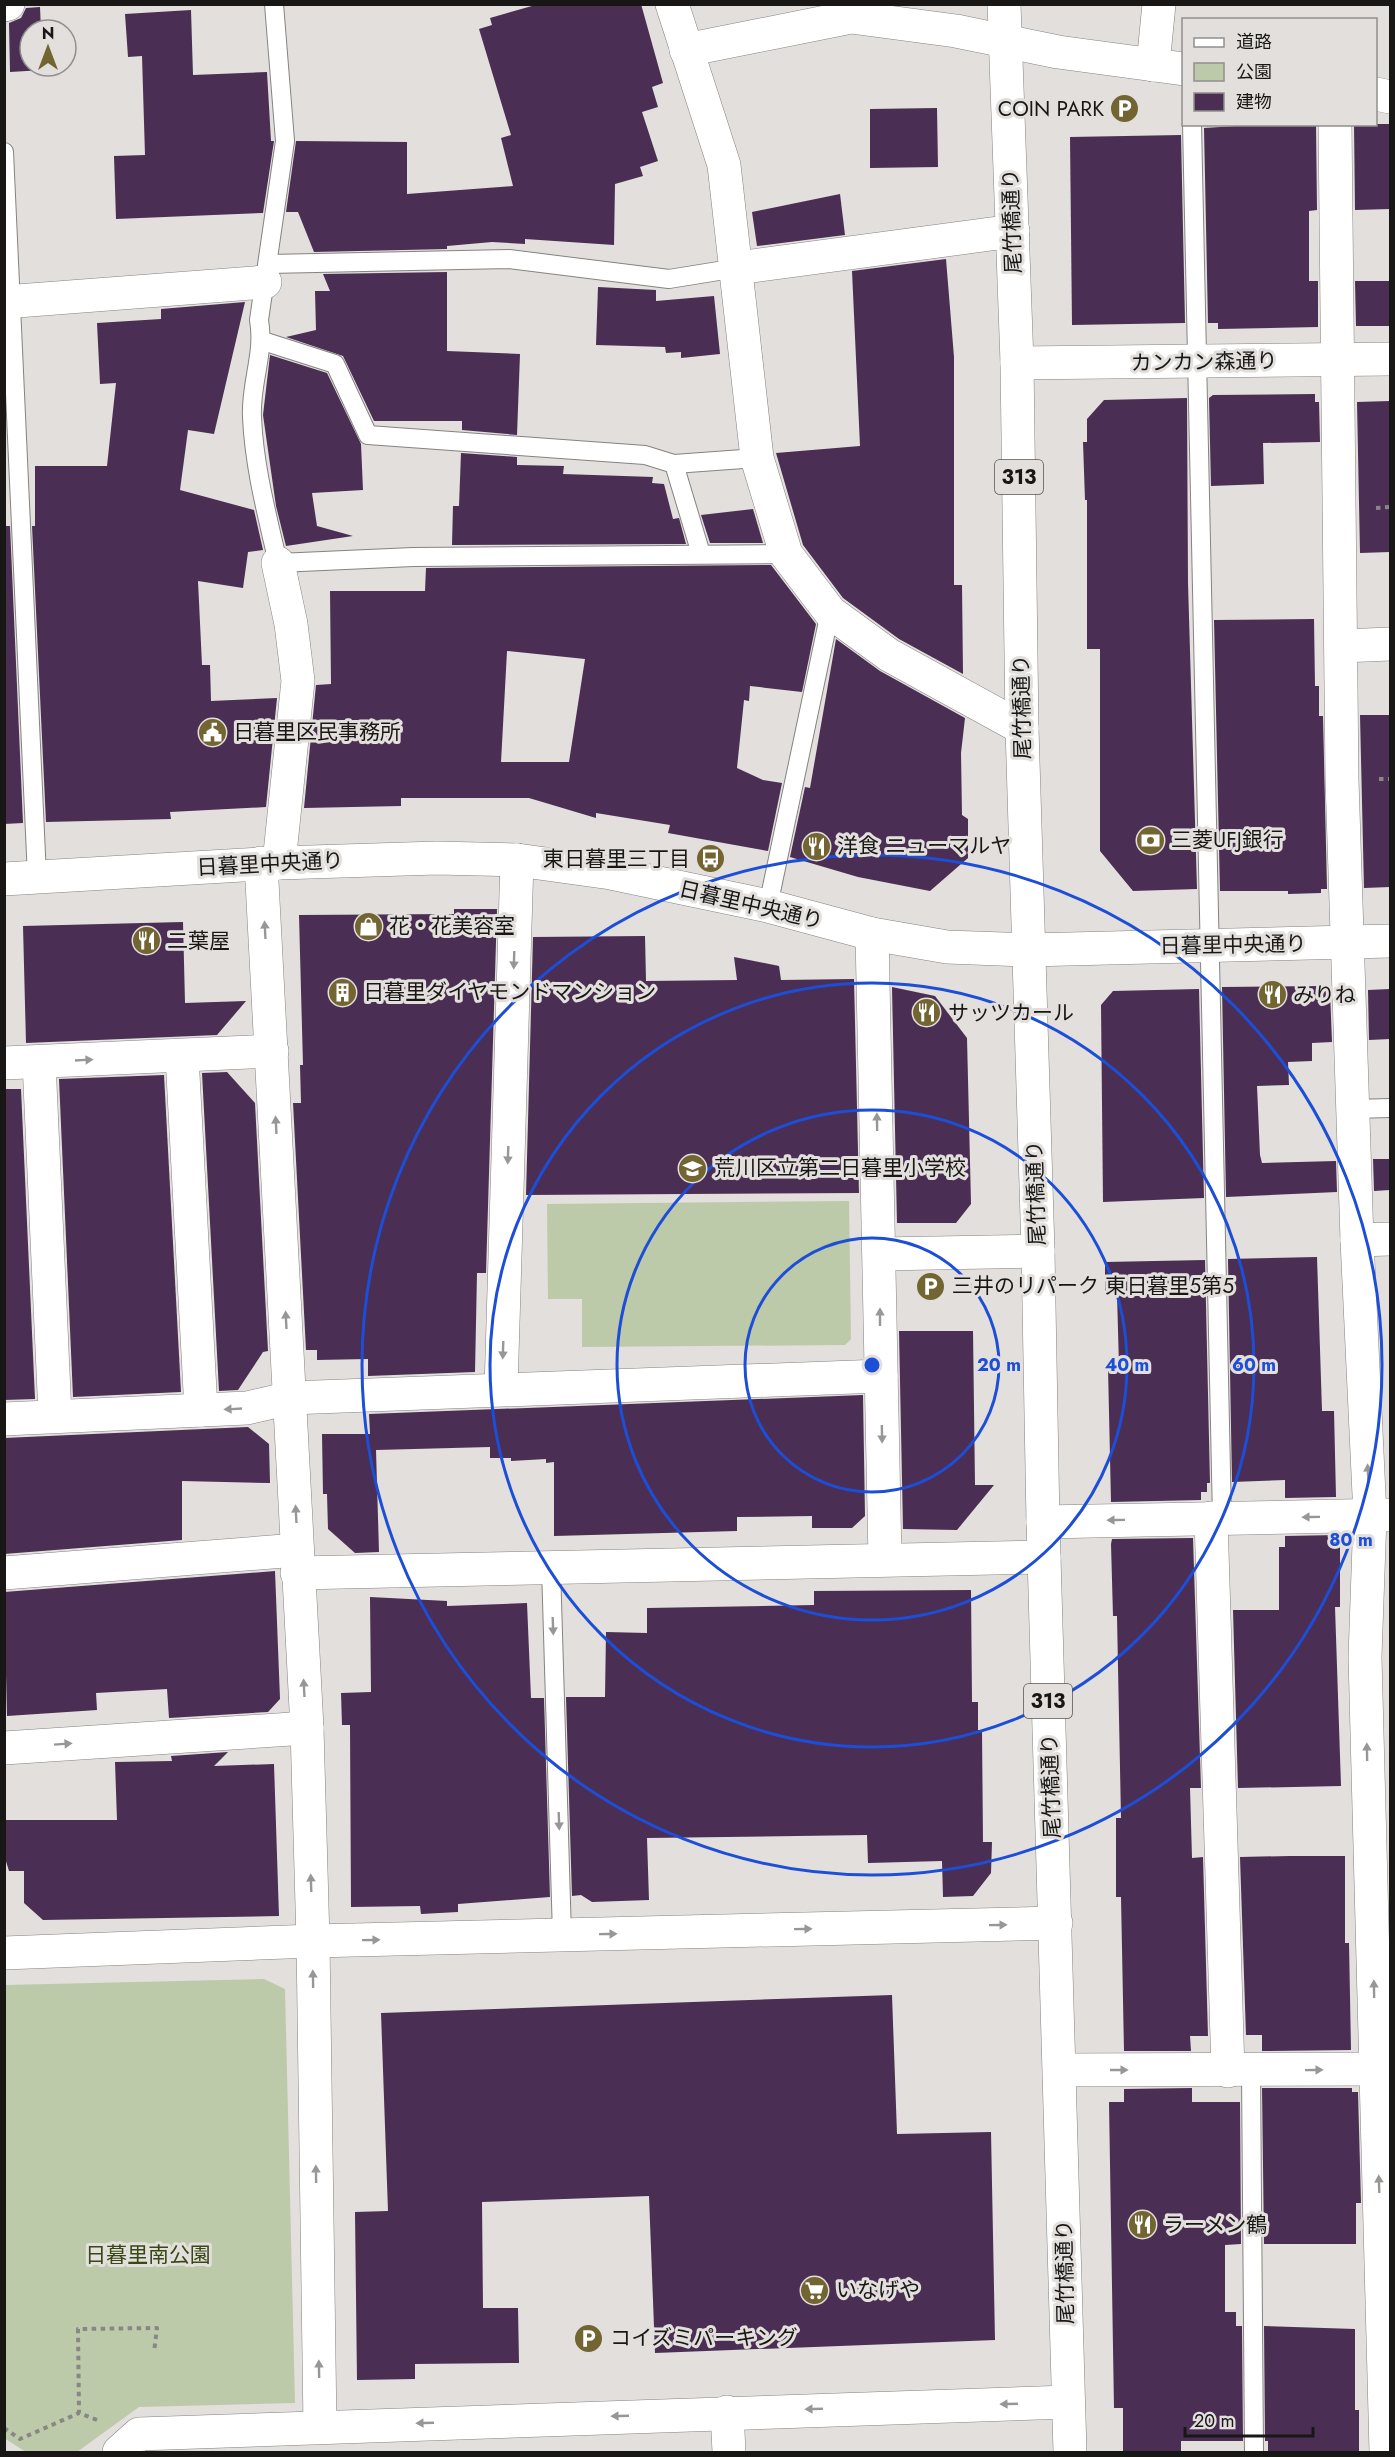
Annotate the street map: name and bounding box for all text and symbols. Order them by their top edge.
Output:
north arrow [18,18,78,78]
legend [1182,18,1377,126]
text: N [42,22,54,45]
text: 道路 [1236,29,1272,55]
text: 公園 [1236,59,1272,85]
text: 建物 [1236,89,1272,115]
parking icon: COIN PARK [1109,93,1141,125]
place label: COIN PARK [998,94,1104,124]
street label: 尾竹橋通り [995,168,1029,274]
street label: カンカン森通り [1130,346,1278,378]
road number: 313 [995,460,1043,494]
street label: 尾竹橋通り [1006,654,1038,760]
public building icon: 日暮里区民事務所 [196,716,228,748]
place label: 日暮里区民事務所 [233,717,401,747]
bank icon: 三菱UFJ銀行 [1134,824,1166,856]
place label: 三菱UFJ銀行 [1171,825,1284,855]
restaurant icon: 洋食 ニューマルヤ [800,830,832,862]
place label: 洋食 ニューマルヤ [837,831,1011,861]
bus stop icon: 東日暮里三丁目 [695,843,727,875]
place label: 東日暮里三丁目 [543,844,690,874]
street label: 日暮里中央通り [196,845,344,883]
street label: 日暮里中央通り [676,874,826,936]
shop icon: 花・花美容室 [352,910,384,942]
place label: 花・花美容室 [389,911,515,941]
one-way arrow [260,921,269,940]
restaurant icon: 二葉屋 [130,925,162,957]
place label: 二葉屋 [167,926,230,956]
street label: 日暮里中央通り [1159,929,1307,961]
one-way arrow [510,951,519,970]
building icon: 日暮里ダイヤモンドマンション [326,976,358,1008]
place label: 日暮里ダイヤモンドマンション [363,977,656,1007]
restaurant icon: みりね [1256,979,1288,1011]
place label: みりね [1293,980,1356,1010]
restaurant icon: サッツカール [911,997,943,1029]
place label: サッツカール [948,998,1074,1028]
one-way arrow [74,1055,93,1064]
one-way arrow [872,1113,881,1132]
one-way arrow [271,1115,280,1134]
street label: 尾竹橋通り [1019,1140,1053,1246]
one-way arrow [504,1146,513,1165]
school or university icon: 荒川区立第二日暮里小学校 [677,1152,709,1184]
place label: 荒川区立第二日暮里小学校 [714,1153,966,1183]
parking icon: 三井のリパーク 東日暮里5第5 [915,1270,947,1302]
place label: 三井のリパーク 東日暮里5第5 [952,1271,1234,1301]
one-way arrow [875,1308,885,1327]
one-way arrow [282,1310,291,1329]
one-way arrow [498,1341,507,1360]
text: 20 m [977,1352,1021,1378]
text: 40 m [1105,1352,1149,1378]
text: 60 m [1232,1352,1276,1378]
centre of rings [862,1355,882,1375]
one-way arrow [224,1404,243,1413]
one-way arrow [877,1425,887,1444]
one-way arrow [1363,1464,1372,1483]
one-way arrow [291,1505,300,1524]
one-way arrow [1302,1512,1321,1521]
one-way arrow [1107,1515,1126,1525]
text: 80 m [1329,1527,1373,1553]
one-way arrow [548,1616,557,1635]
one-way arrow [300,1678,309,1697]
road number: 313 [1024,1684,1072,1718]
street label: 尾竹橋通り [1034,1733,1068,1839]
one-way arrow [53,1740,72,1749]
one-way arrow [1362,1743,1372,1762]
one-way arrow [554,1811,564,1830]
one-way arrow [306,1873,316,1892]
one-way arrow [989,1920,1008,1930]
one-way arrow [794,1925,813,1934]
one-way arrow [599,1929,618,1939]
one-way arrow [362,1935,381,1944]
one-way arrow [308,1969,318,1988]
one-way arrow [1369,1980,1379,1999]
one-way arrow [1109,2065,1128,2075]
one-way arrow [1304,2065,1323,2075]
one-way arrow [311,2164,321,2183]
one-way arrow [1375,2175,1384,2194]
restaurant icon: ラーメン鶴 [1126,2209,1158,2241]
place label: ラーメン鶴 [1163,2210,1267,2240]
street label: 尾竹橋通り [1049,2219,1081,2325]
park label: 日暮里南公園 [85,2240,211,2270]
supermarket icon: いなげや [799,2274,831,2306]
place label: いなげや [836,2275,920,2305]
parking icon: コイズミパーキング [573,2322,605,2354]
place label: コイズミパーキング [610,2323,798,2353]
one-way arrow [314,2359,324,2378]
one-way arrow [1000,2399,1019,2408]
scale bar [1185,2400,1312,2438]
one-way arrow [805,2405,824,2414]
text: 20 m [1194,2408,1234,2434]
one-way arrow [610,2411,629,2421]
one-way arrow [415,2419,434,2428]

